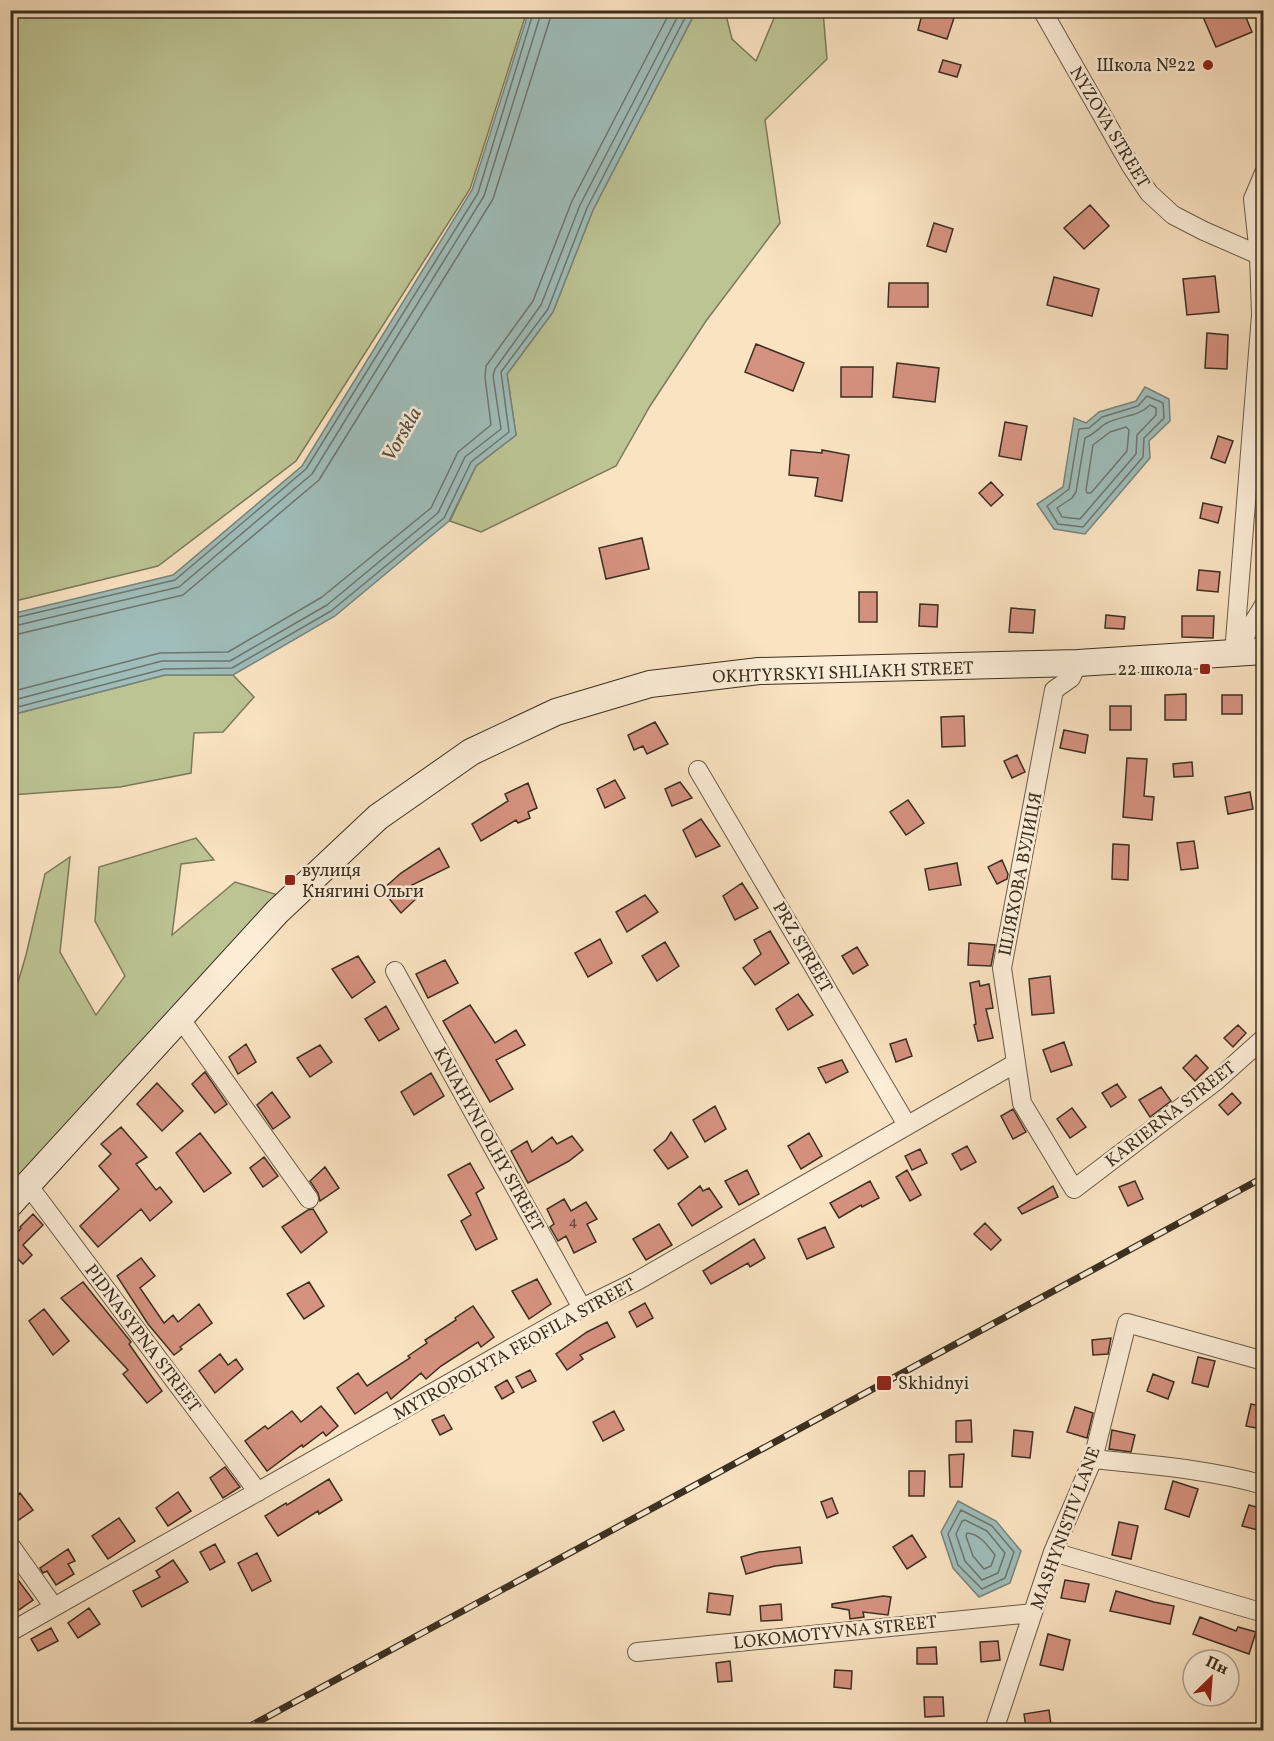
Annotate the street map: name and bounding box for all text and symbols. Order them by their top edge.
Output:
place label: Школа №22 [1096,54,1196,79]
marker: Школа №22 [1201,58,1215,72]
street label: NYZOVA STREET [1063,62,1155,194]
water label: Vorskla [376,402,430,468]
street label: OKHTYRSKYI SHLIAKH STREET [712,656,975,691]
place label: 22 школа [1117,658,1193,683]
marker: 22 школа [1198,662,1212,676]
street label: ШЛЯХОВА ВУЛИЦЯ [993,790,1050,958]
place label: вулиця Княгині Ольги [302,859,424,905]
marker: вулиця Княгині Ольги [283,873,297,887]
street label: PRZ STREET [766,898,838,998]
street label: KNIAHYNI OLHY STREET [426,1043,549,1237]
street label: KARIERNA STREET [1100,1056,1242,1174]
house number: 4 [569,1212,578,1233]
street label: PIDNASYPNA STREET [78,1260,206,1419]
street label: MYTROPOLYTA FEOFILA STREET [389,1273,641,1427]
place label: Skhidnyi [898,1372,969,1397]
marker: Skhidnyi [875,1374,893,1392]
street label: MASHYNISTIV LANE [1025,1443,1108,1614]
street label: LOKOMOTYVNA STREET [732,1610,939,1657]
north arrow [1181,1648,1241,1708]
text: Пн [1202,1651,1231,1681]

